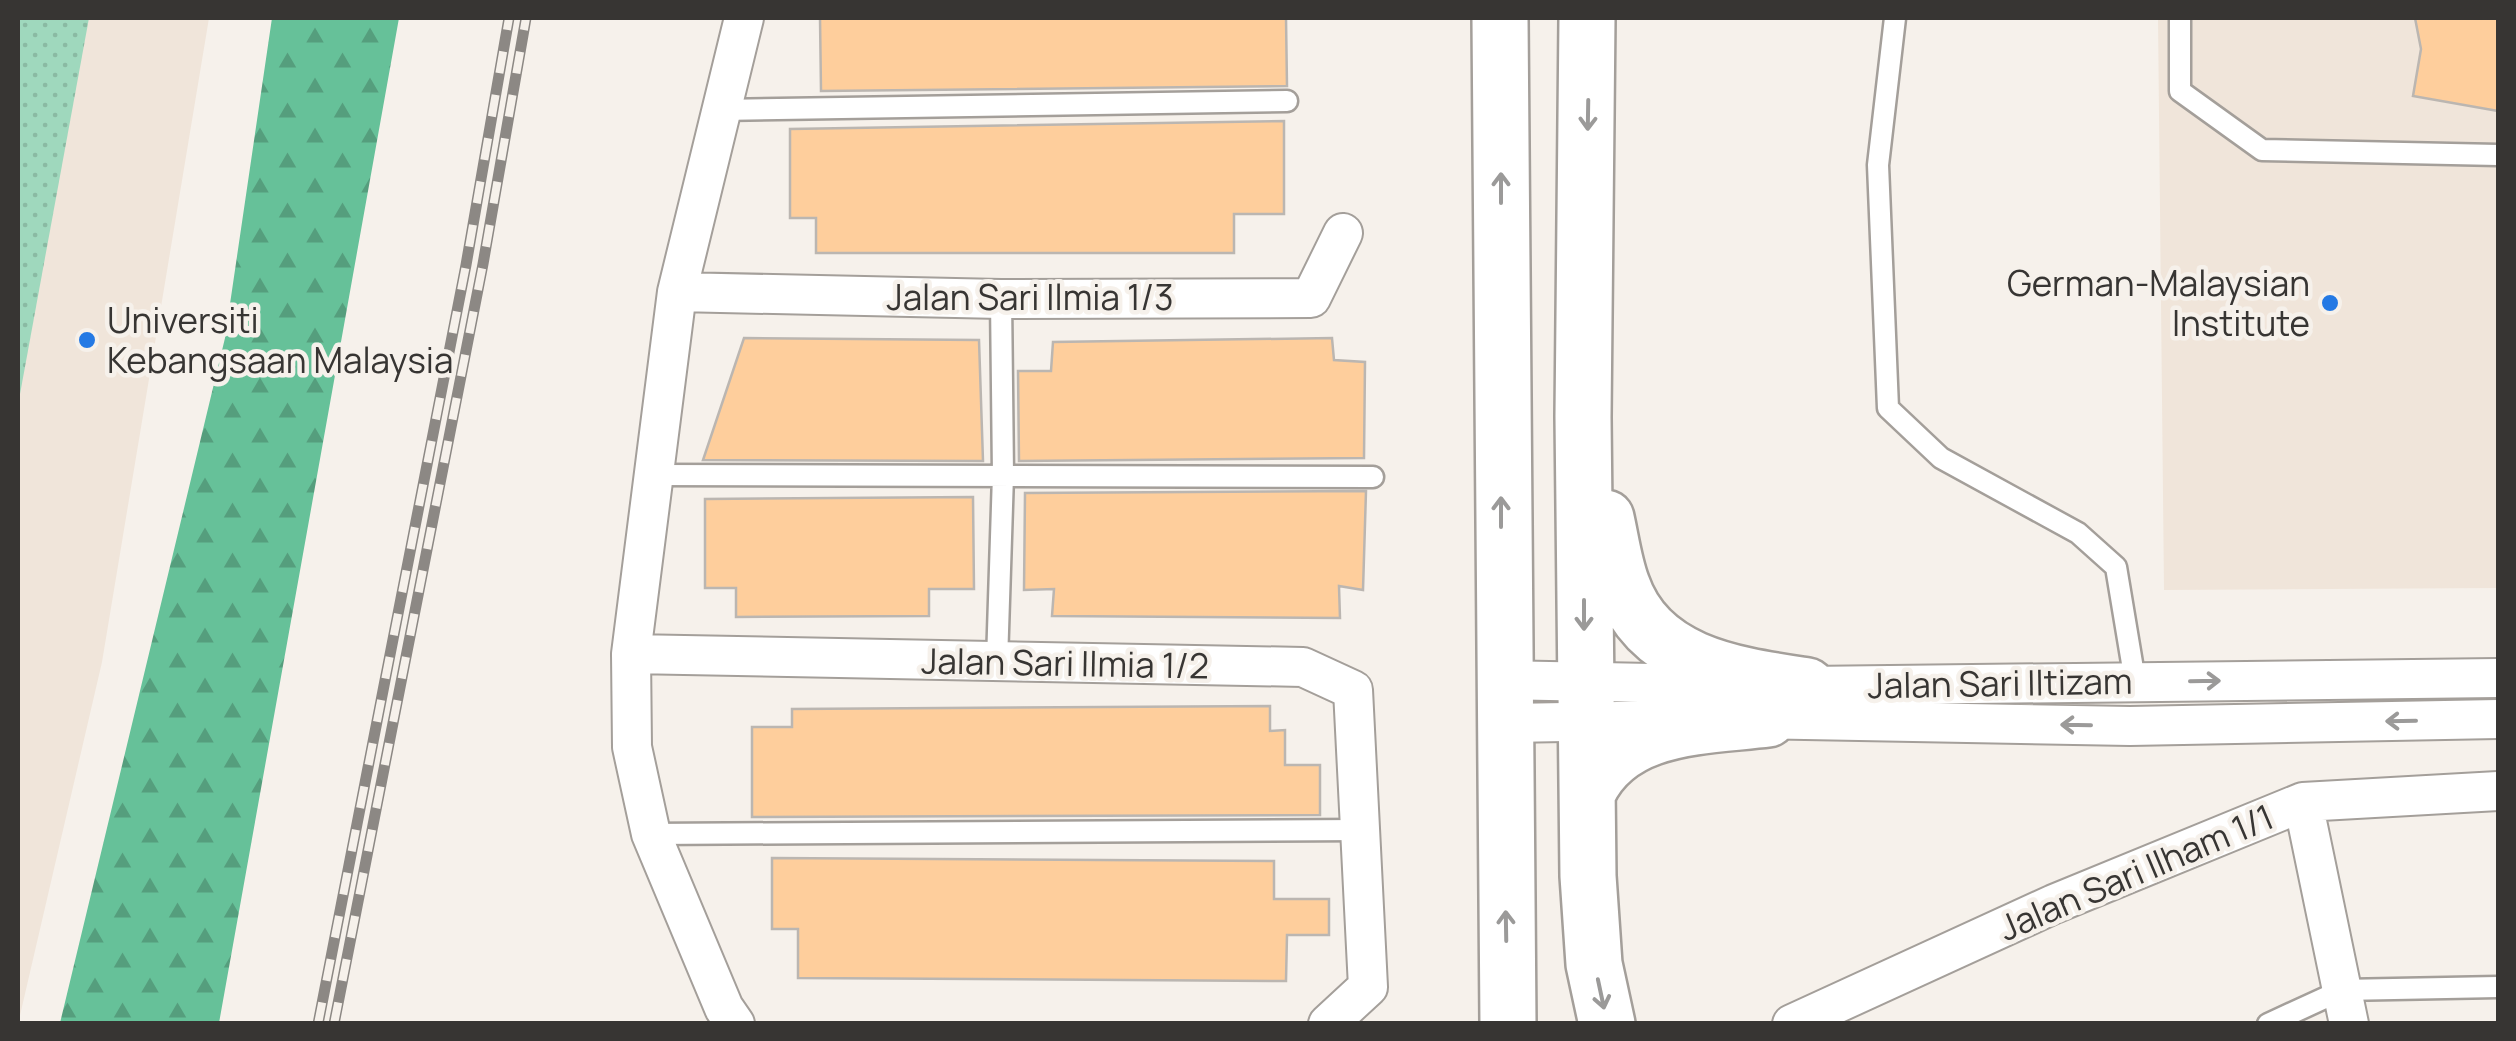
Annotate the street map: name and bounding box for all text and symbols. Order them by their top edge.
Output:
one-way arrow [1578,98,1598,130]
one-way arrow [1492,172,1510,204]
place label: German-Malaysian Institute [2007,259,2310,347]
street label: Jalan Sari Ilmia 1/3 [886,273,1174,321]
marker: German-Malaysian Institute [2319,292,2341,314]
place label: Universiti Kebangsaan Malaysia [107,296,453,384]
marker: Universiti Kebangsaan Malaysia [76,329,98,351]
one-way arrow [1492,497,1510,530]
one-way arrow [1574,598,1594,630]
street label: Jalan Sari Ilmia 1/2 [921,636,1209,690]
street label: Jalan Sari Iltizam [1867,657,2133,709]
one-way arrow [2188,672,2221,690]
one-way arrow [2386,711,2418,730]
one-way arrow [2061,715,2093,734]
street label: Jalan Sari Ilham 1/1 [1991,792,2281,952]
one-way arrow [1497,911,1516,943]
one-way arrow [1593,977,1611,1009]

